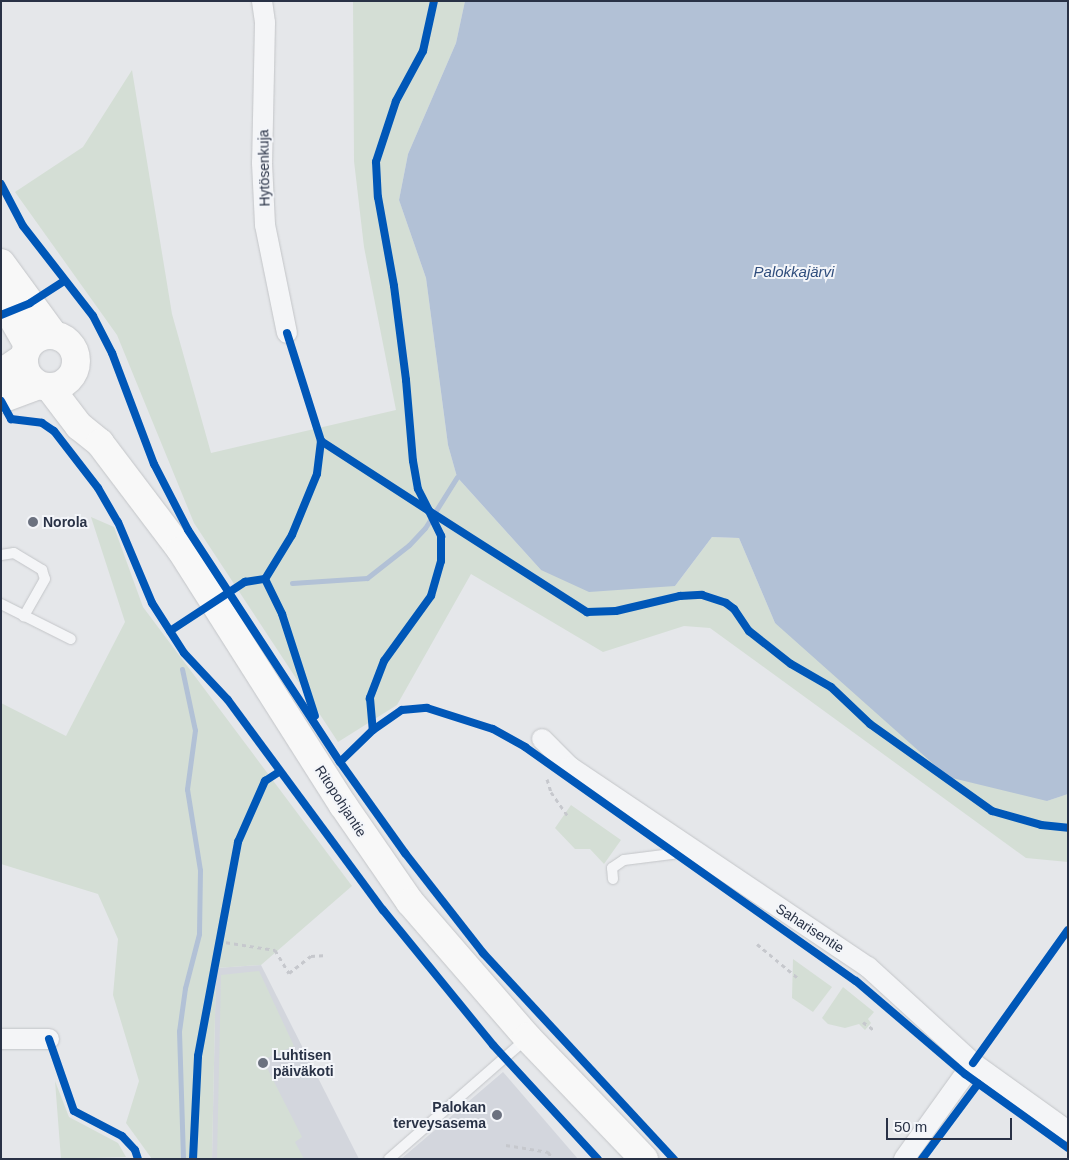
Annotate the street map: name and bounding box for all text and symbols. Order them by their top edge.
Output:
street label: Hytösenkuja [255,129,273,207]
water label: Palokkajärvi [754,263,834,281]
place label: Norola [43,514,87,530]
marker: Norola [27,516,39,528]
street label: Ritopohjantie [312,762,370,840]
street label: Saharisentie [773,900,847,956]
place label: Luhtisen päiväkoti [273,1047,334,1080]
marker: Luhtisen päiväkoti [257,1057,269,1069]
place label: Palokan terveysasema [393,1099,486,1132]
marker: Palokan terveysasema [490,1108,504,1122]
scale bar [889,1108,1015,1140]
text: 50 m [894,1118,927,1135]

